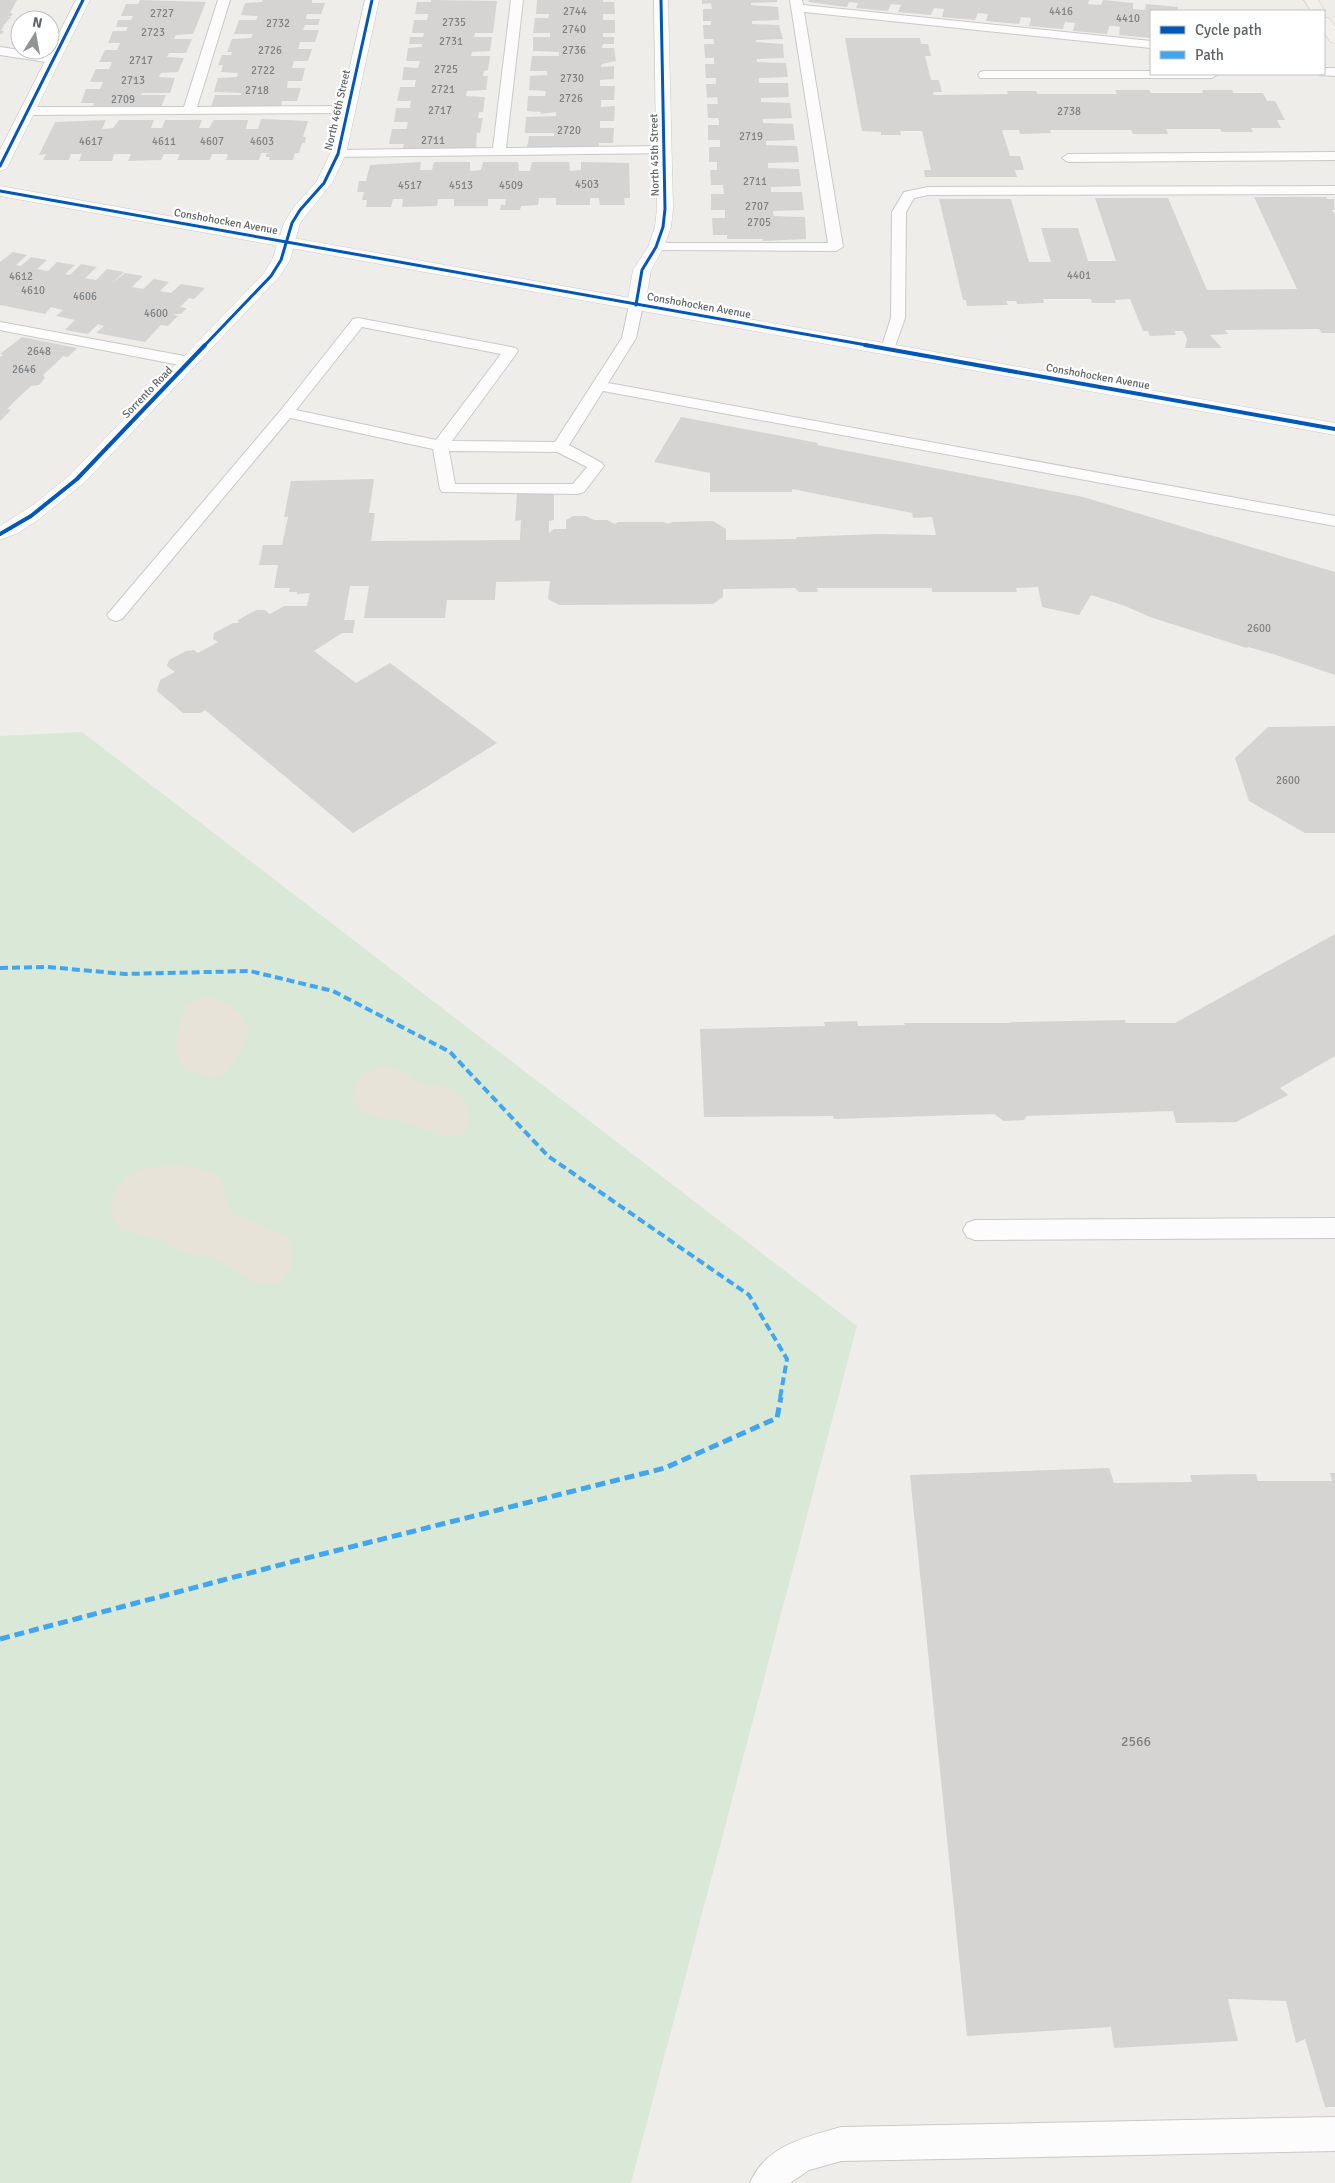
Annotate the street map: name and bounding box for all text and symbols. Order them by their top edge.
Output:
house number: 2744 [563,5,587,18]
house number: 4416 [1049,5,1073,18]
house number: 2727 [150,7,174,20]
north arrow [10,10,60,60]
legend [1150,10,1325,75]
house number: 4410 [1116,12,1140,25]
text: N [31,13,44,32]
house number: 2735 [442,16,466,29]
house number: 2732 [266,17,290,30]
text: Cycle path [1195,21,1262,39]
house number: 2740 [562,23,586,36]
house number: 2723 [141,26,165,39]
house number: 2731 [439,35,463,48]
house number: 2726 [258,44,282,57]
house number: 2736 [562,44,586,57]
text: Path [1195,46,1224,64]
house number: 2717 [129,54,153,67]
house number: 2725 [434,63,458,76]
house number: 2722 [251,64,275,77]
street label: North 46th Street [322,68,353,152]
house number: 2730 [560,72,584,85]
house number: 2713 [121,74,145,87]
house number: 2721 [431,83,455,96]
house number: 2718 [245,84,269,97]
house number: 2726 [559,92,583,105]
house number: 2709 [111,93,135,106]
house number: 2717 [428,104,452,117]
house number: 2738 [1057,105,1081,118]
street label: North 45th Street [647,113,662,196]
house number: 2720 [557,124,581,137]
house number: 2719 [739,130,763,143]
house number: 2711 [421,134,445,147]
house number: 4617 [79,135,103,148]
house number: 4611 [152,135,176,148]
house number: 4607 [200,135,224,148]
house number: 4603 [250,135,274,148]
house number: 2711 [743,175,767,188]
house number: 4503 [575,178,599,191]
house number: 4517 [398,179,422,192]
house number: 4513 [449,179,473,192]
house number: 4509 [499,179,523,192]
house number: 2707 [745,200,769,213]
street label: Conshohocken Avenue [173,206,279,237]
house number: 2705 [747,216,771,229]
house number: 4401 [1067,269,1091,282]
house number: 4612 [9,270,33,283]
house number: 4610 [21,284,45,297]
house number: 4606 [73,290,97,303]
street label: Conshohocken Avenue [646,290,752,321]
house number: 4600 [144,307,168,320]
house number: 2648 [27,345,51,358]
street label: Conshohocken Avenue [1045,361,1151,392]
house number: 2646 [12,363,36,376]
street label: Sorrento Road [120,364,175,421]
house number: 2600 [1247,622,1271,635]
house number: 2600 [1276,774,1300,787]
house number: 2566 [1121,1733,1151,1750]

